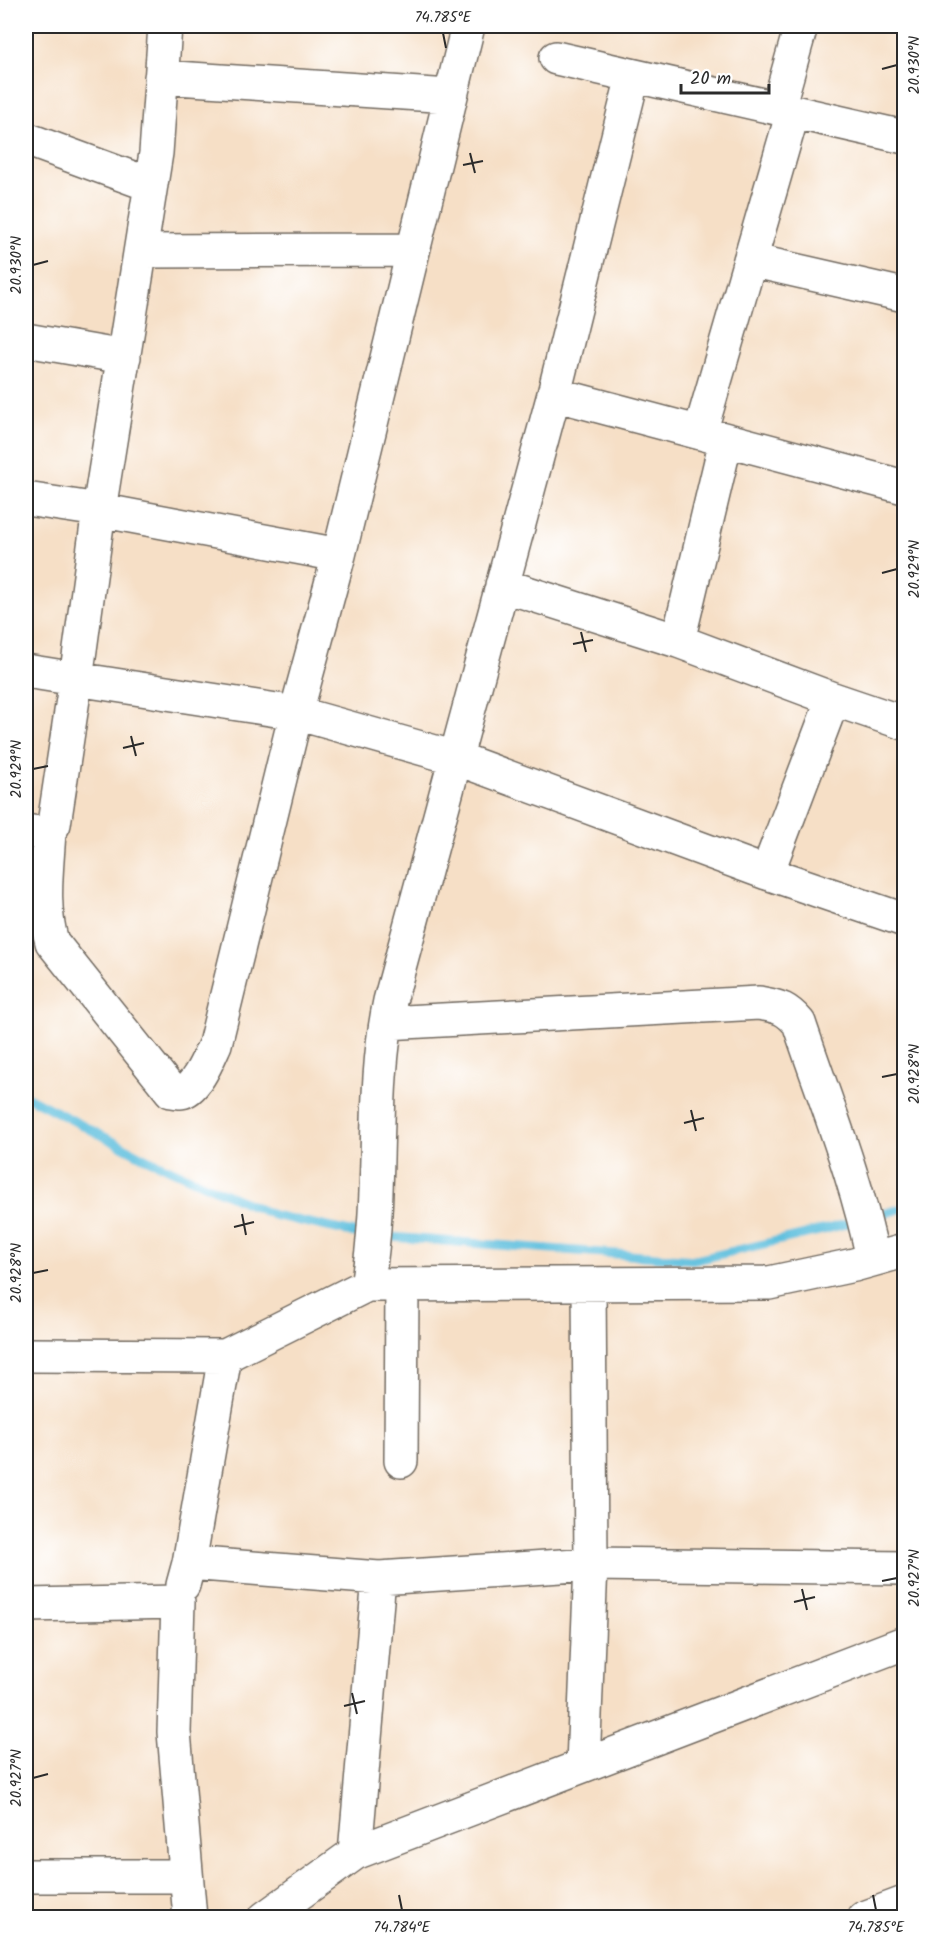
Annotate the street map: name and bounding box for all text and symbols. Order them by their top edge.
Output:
text: 74.785°E [415,6,473,30]
text: 20.930°N [903,36,927,94]
scale bar [681,57,770,95]
text: 20 m [690,65,731,94]
text: 20.930°N [5,236,29,294]
text: 20.929°N [903,540,927,598]
text: 20.929°N [5,740,29,798]
text: 20.928°N [903,1044,927,1104]
text: 20.928°N [5,1243,29,1303]
text: 20.927°N [903,1549,927,1607]
text: 20.927°N [5,1749,29,1807]
text: 74.784°E [374,1916,432,1940]
text: 74.785°E [848,1916,906,1940]

